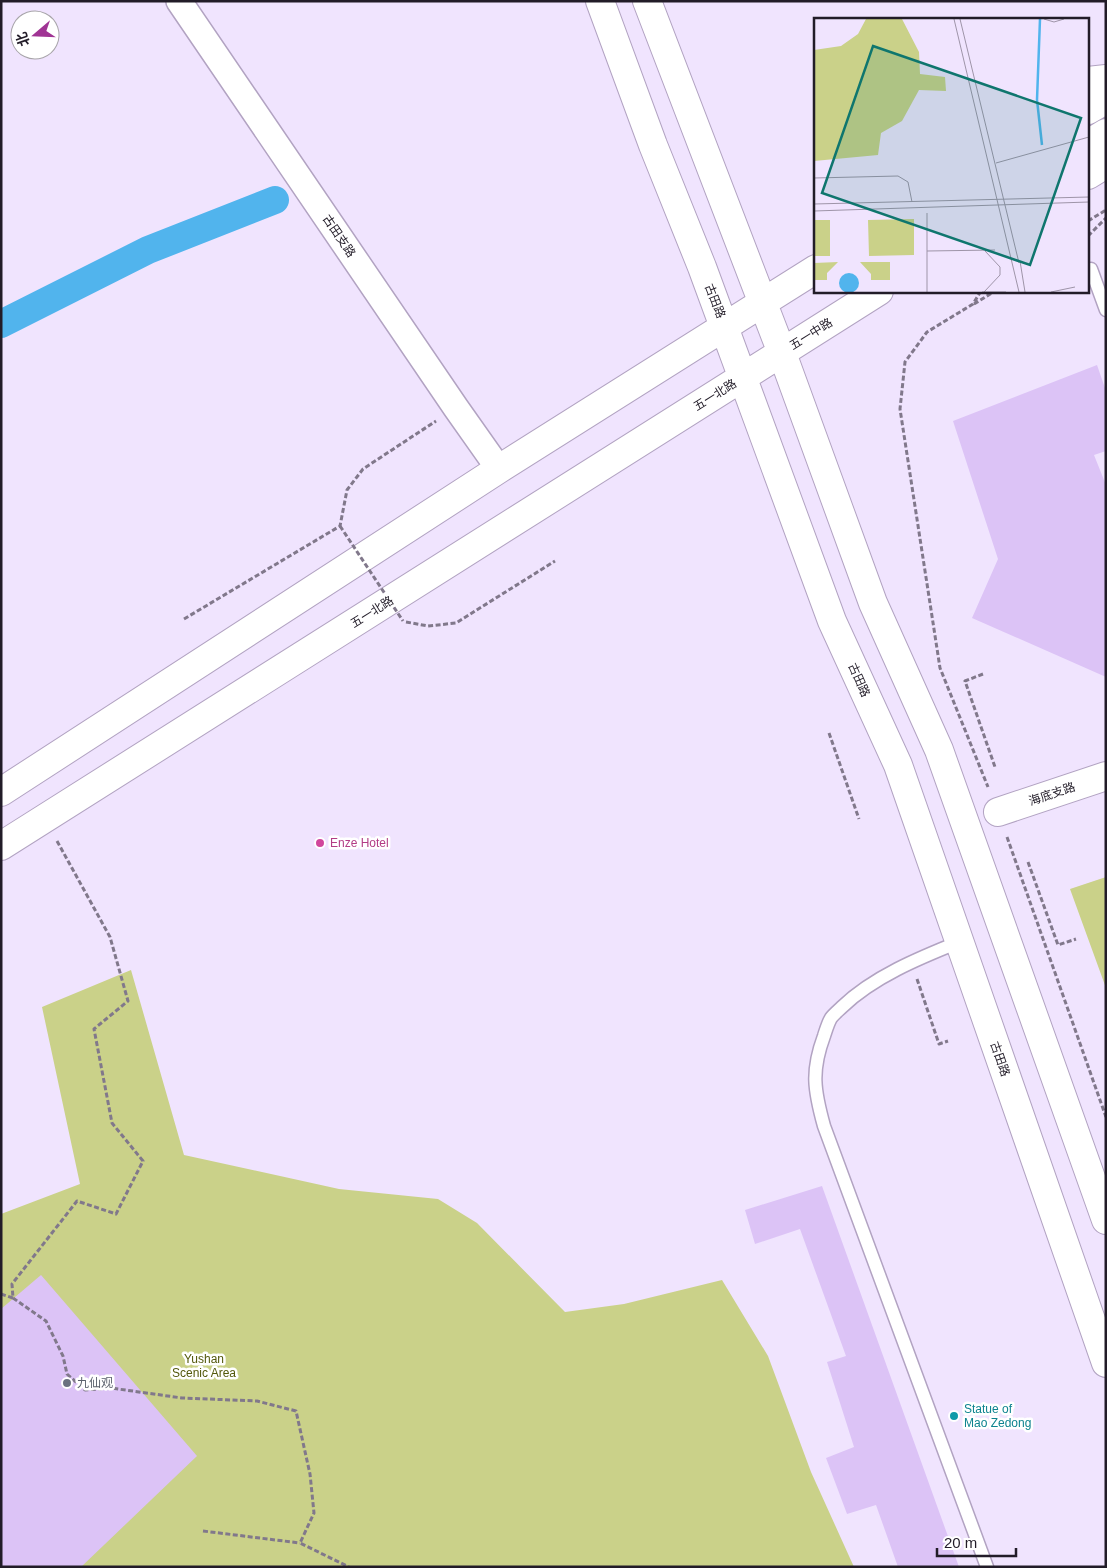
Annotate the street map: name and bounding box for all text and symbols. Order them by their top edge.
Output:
north arrow [10,10,60,60]
inset map [814,18,1090,292]
text: 北 [13,30,33,48]
street label: 古田支路 [320,212,358,260]
street label: 古田路 [702,282,728,320]
street label: 五一中路 [787,315,835,353]
street label: 五一北路 [691,376,739,414]
street label: 五一北路 [348,593,396,631]
street label: 古田路 [845,661,873,699]
street label: 海底支路 [1027,780,1077,808]
place label: Enze Hotel [330,836,389,850]
marker: Enze Hotel [314,837,326,849]
street label: 古田路 [988,1040,1012,1078]
park label: Yushan Scenic Area [172,1352,236,1380]
place label: 九仙观 [77,1376,113,1390]
marker: 九仙观 [61,1377,73,1389]
place label: Statue of Mao Zedong [964,1402,1031,1430]
marker: Statue of Mao Zedong [948,1410,960,1422]
scale bar [937,1526,1016,1558]
text: 20 m [944,1534,977,1551]

